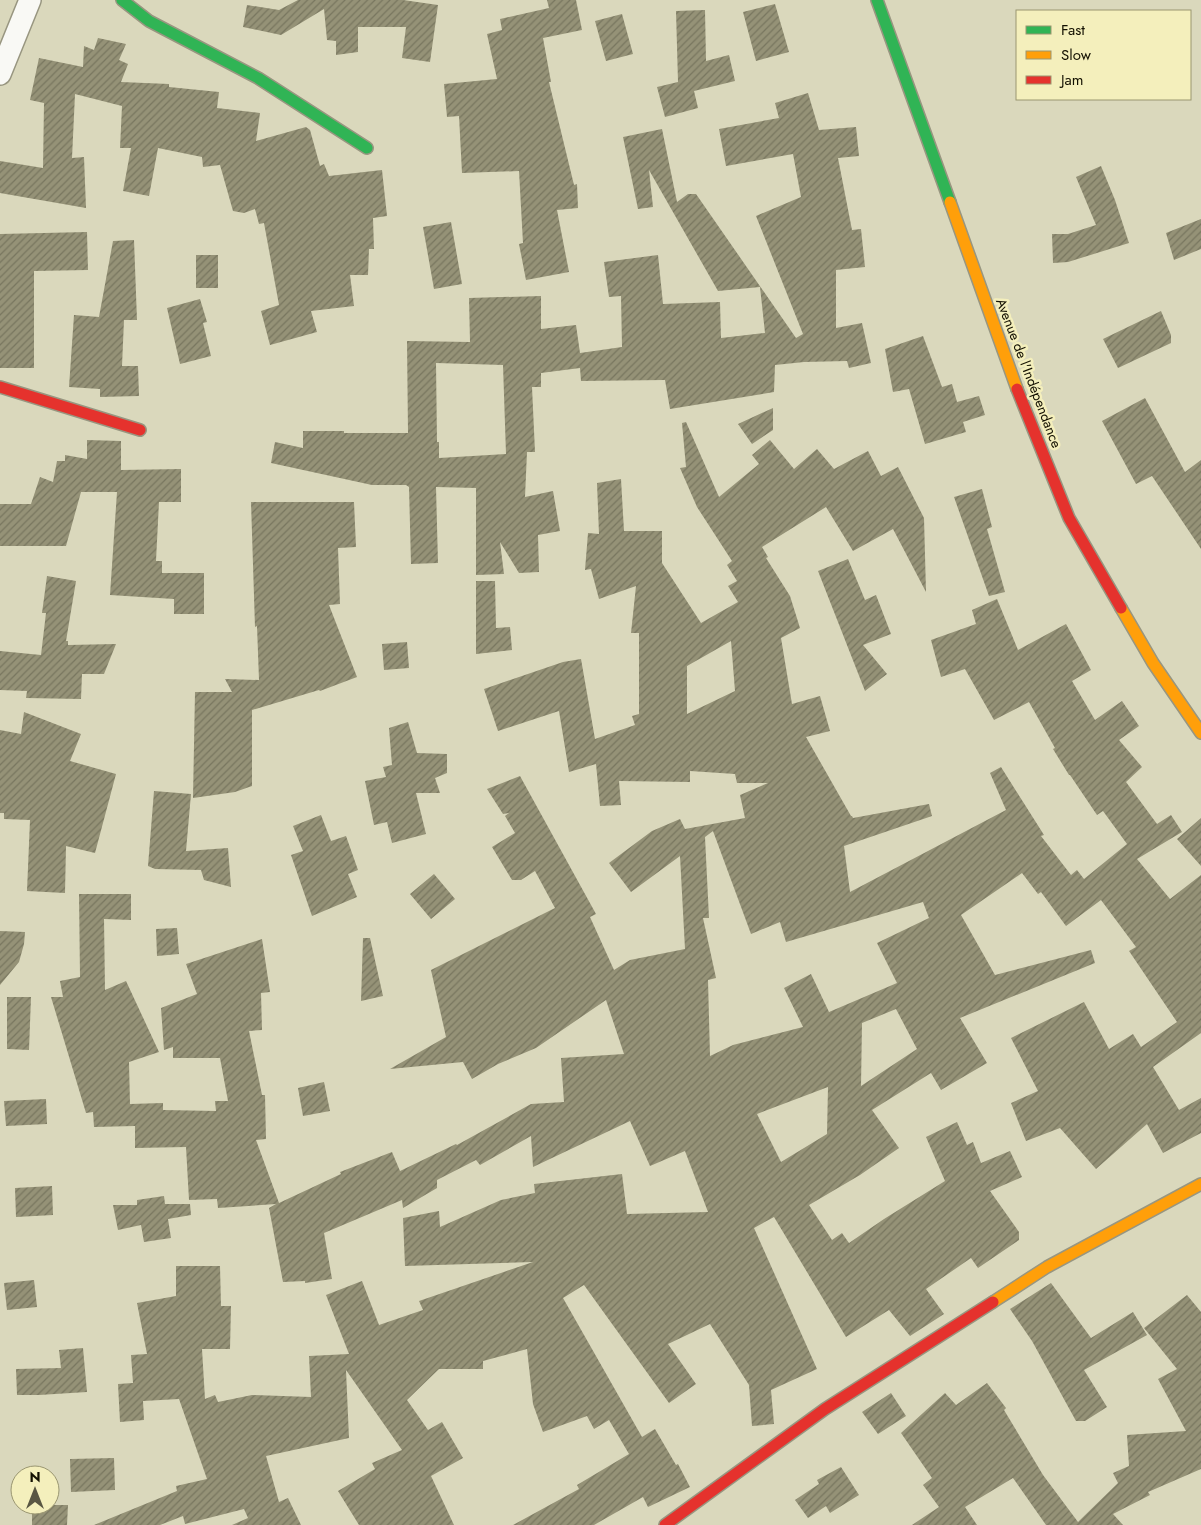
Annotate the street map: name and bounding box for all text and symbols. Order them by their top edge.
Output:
legend [1016,10,1191,100]
text: Fast [1061,19,1085,41]
text: Slow [1061,44,1092,66]
text: Jam [1059,69,1084,91]
street label: Avenue de l'Indépendance [991,295,1067,451]
north arrow [10,1465,60,1515]
text: N [29,1467,41,1487]

